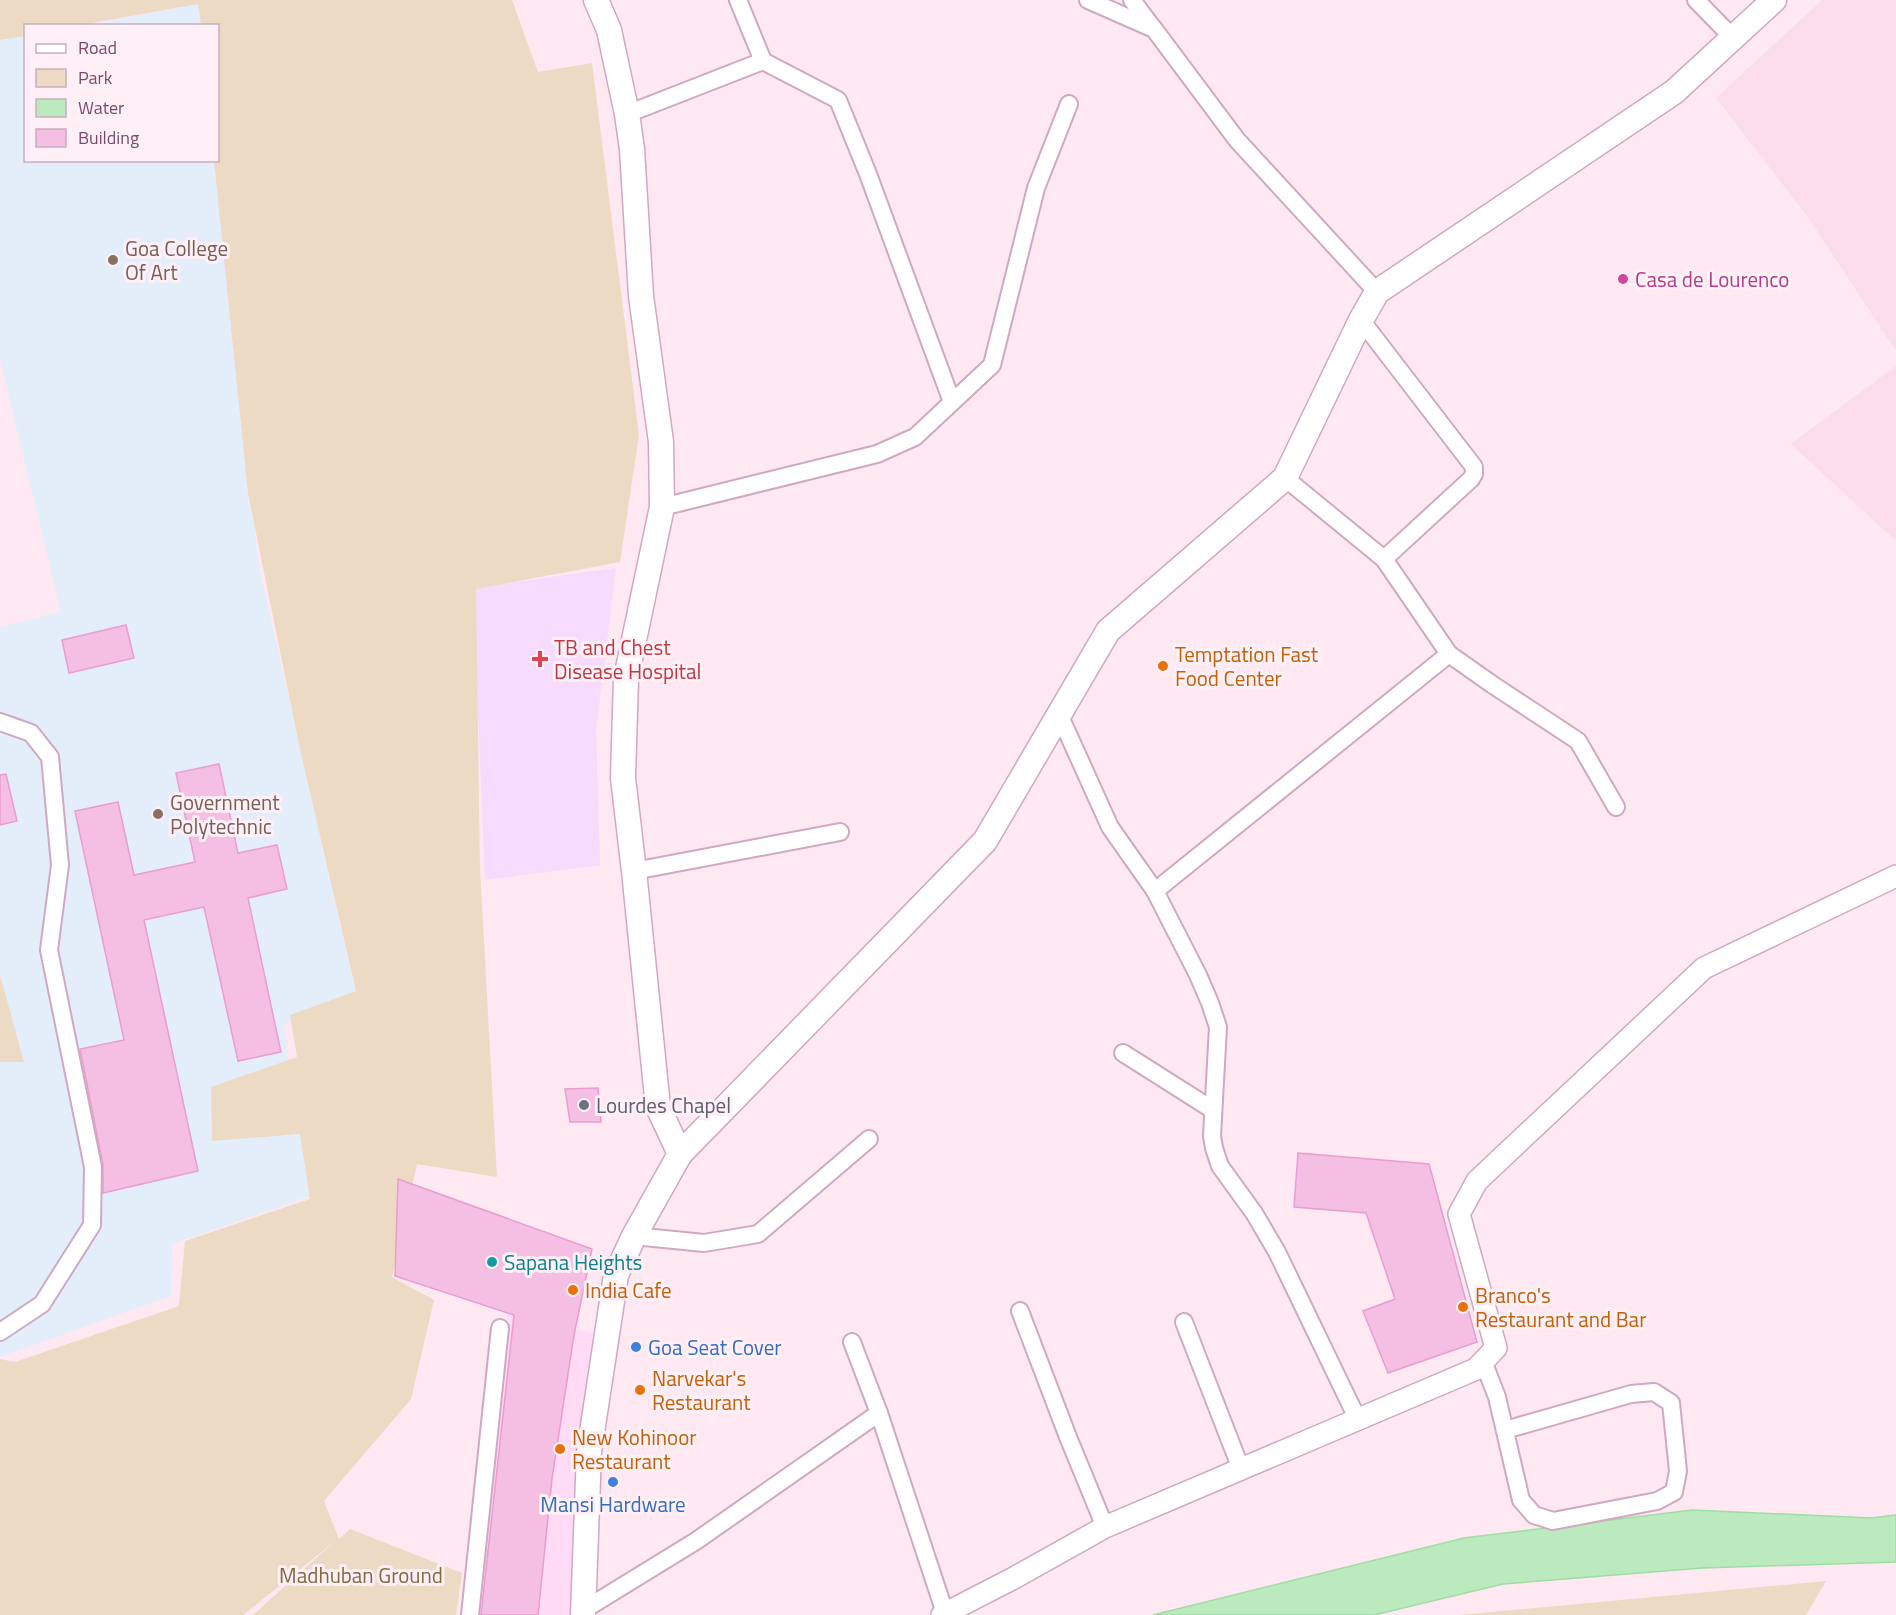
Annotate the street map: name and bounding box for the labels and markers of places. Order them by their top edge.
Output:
place label: Goa College Of Art [125,232,228,288]
marker: Goa College Of Art [106,253,120,267]
place label: Casa de Lourenco [1635,263,1789,295]
marker: Casa de Lourenco [1616,272,1630,286]
place label: TB and Chest Disease Hospital [554,631,701,687]
place label: Temptation Fast Food Center [1175,638,1319,694]
marker: TB and Chest Disease Hospital [531,650,549,668]
marker: Temptation Fast Food Center [1156,659,1170,673]
place label: Government Polytechnic [170,786,280,842]
marker: Government Polytechnic [151,807,165,821]
place label: Lourdes Chapel [596,1089,731,1121]
marker: Lourdes Chapel [577,1098,591,1112]
place label: Sapana Heights [504,1246,642,1278]
marker: Sapana Heights [485,1255,499,1269]
place label: India Cafe [585,1274,672,1306]
place label: Branco's Restaurant and Bar [1475,1279,1646,1335]
marker: India Cafe [566,1283,580,1297]
marker: Branco's Restaurant and Bar [1456,1300,1470,1314]
place label: Goa Seat Cover [648,1331,782,1363]
marker: Goa Seat Cover [629,1340,643,1354]
place label: Narvekar's Restaurant [652,1362,751,1418]
marker: Narvekar's Restaurant [633,1383,647,1397]
place label: New Kohinoor Restaurant [572,1421,697,1477]
marker: New Kohinoor Restaurant [553,1442,567,1456]
marker: Mansi Hardware [606,1475,620,1489]
place label: Mansi Hardware [540,1488,686,1520]

